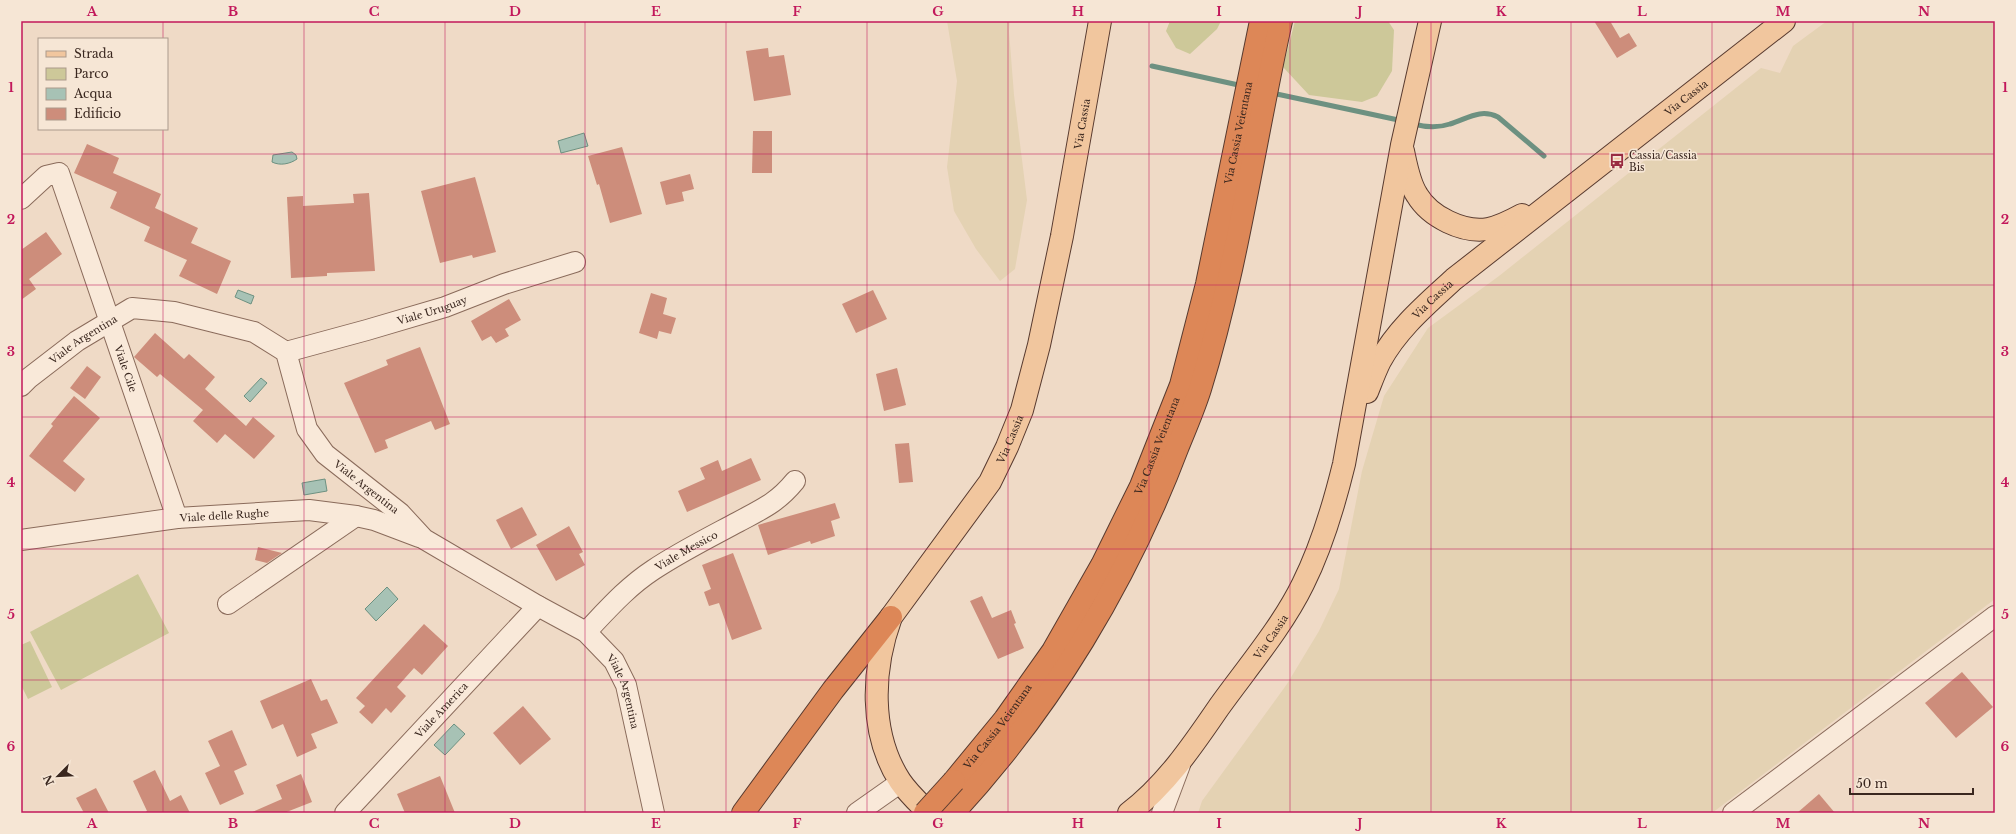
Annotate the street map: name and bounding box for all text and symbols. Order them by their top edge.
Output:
text: A [86,3,98,20]
text: B [228,3,238,20]
text: C [369,3,380,20]
text: D [509,3,521,20]
text: E [651,3,661,20]
text: F [793,3,802,20]
text: G [932,3,944,20]
text: H [1072,3,1084,20]
text: I [1216,3,1222,20]
text: J [1354,3,1363,20]
text: K [1496,3,1507,20]
text: L [1637,3,1647,20]
text: M [1776,3,1791,20]
text: N [1918,3,1930,20]
legend [38,38,168,130]
text: Strada [74,46,114,61]
text: Parco [74,66,109,81]
street label: Via Cassia [1661,77,1711,120]
text: 1 [8,79,14,96]
text: 1 [2002,79,2008,96]
street label: Via Cassia Veientana [1222,80,1255,186]
text: Acqua [73,86,112,101]
street label: Via Cassia [1071,97,1093,151]
text: Edificio [74,106,121,121]
place label: Cassia/Cassia Bis [1629,149,1697,174]
bus stop icon: Cassia/Cassia Bis [1608,152,1626,170]
text: 2 [7,211,15,228]
text: 2 [2001,211,2009,228]
street label: Via Cassia [1409,277,1456,322]
street label: Viale Uruguay [395,293,470,328]
street label: Viale Argentina [46,312,120,368]
street label: Viale Cile [111,342,140,394]
text: 3 [7,343,15,360]
text: 3 [2001,343,2009,360]
street label: Via Cassia Veientana [1131,395,1183,498]
street label: Via Cassia [994,413,1026,466]
street label: Viale Argentina [330,457,402,517]
text: 4 [7,474,16,491]
text: 4 [2001,474,2010,491]
street label: Viale delle Rughe [178,506,270,525]
street label: Viale Messico [652,528,720,574]
text: 5 [7,606,15,623]
text: 5 [2001,606,2009,623]
street label: Via Cassia [1250,612,1291,662]
street label: Viale Argentina [603,651,641,731]
street label: Viale America [412,679,471,742]
street label: Via Cassia Veientana [960,681,1035,772]
text: 6 [7,738,16,755]
text: 6 [2001,738,2010,755]
north arrow [38,756,78,796]
scale bar [1850,770,1973,796]
text: N [40,772,57,788]
text: 50 m [1856,776,1888,791]
text: A [86,815,98,832]
text: B [228,815,238,832]
text: C [369,815,380,832]
text: D [509,815,521,832]
text: E [651,815,661,832]
text: F [793,815,802,832]
text: G [932,815,944,832]
text: H [1072,815,1084,832]
text: I [1216,815,1222,832]
text: J [1354,815,1363,832]
text: K [1496,815,1507,832]
text: L [1637,815,1647,832]
text: M [1776,815,1791,832]
text: N [1918,815,1930,832]

